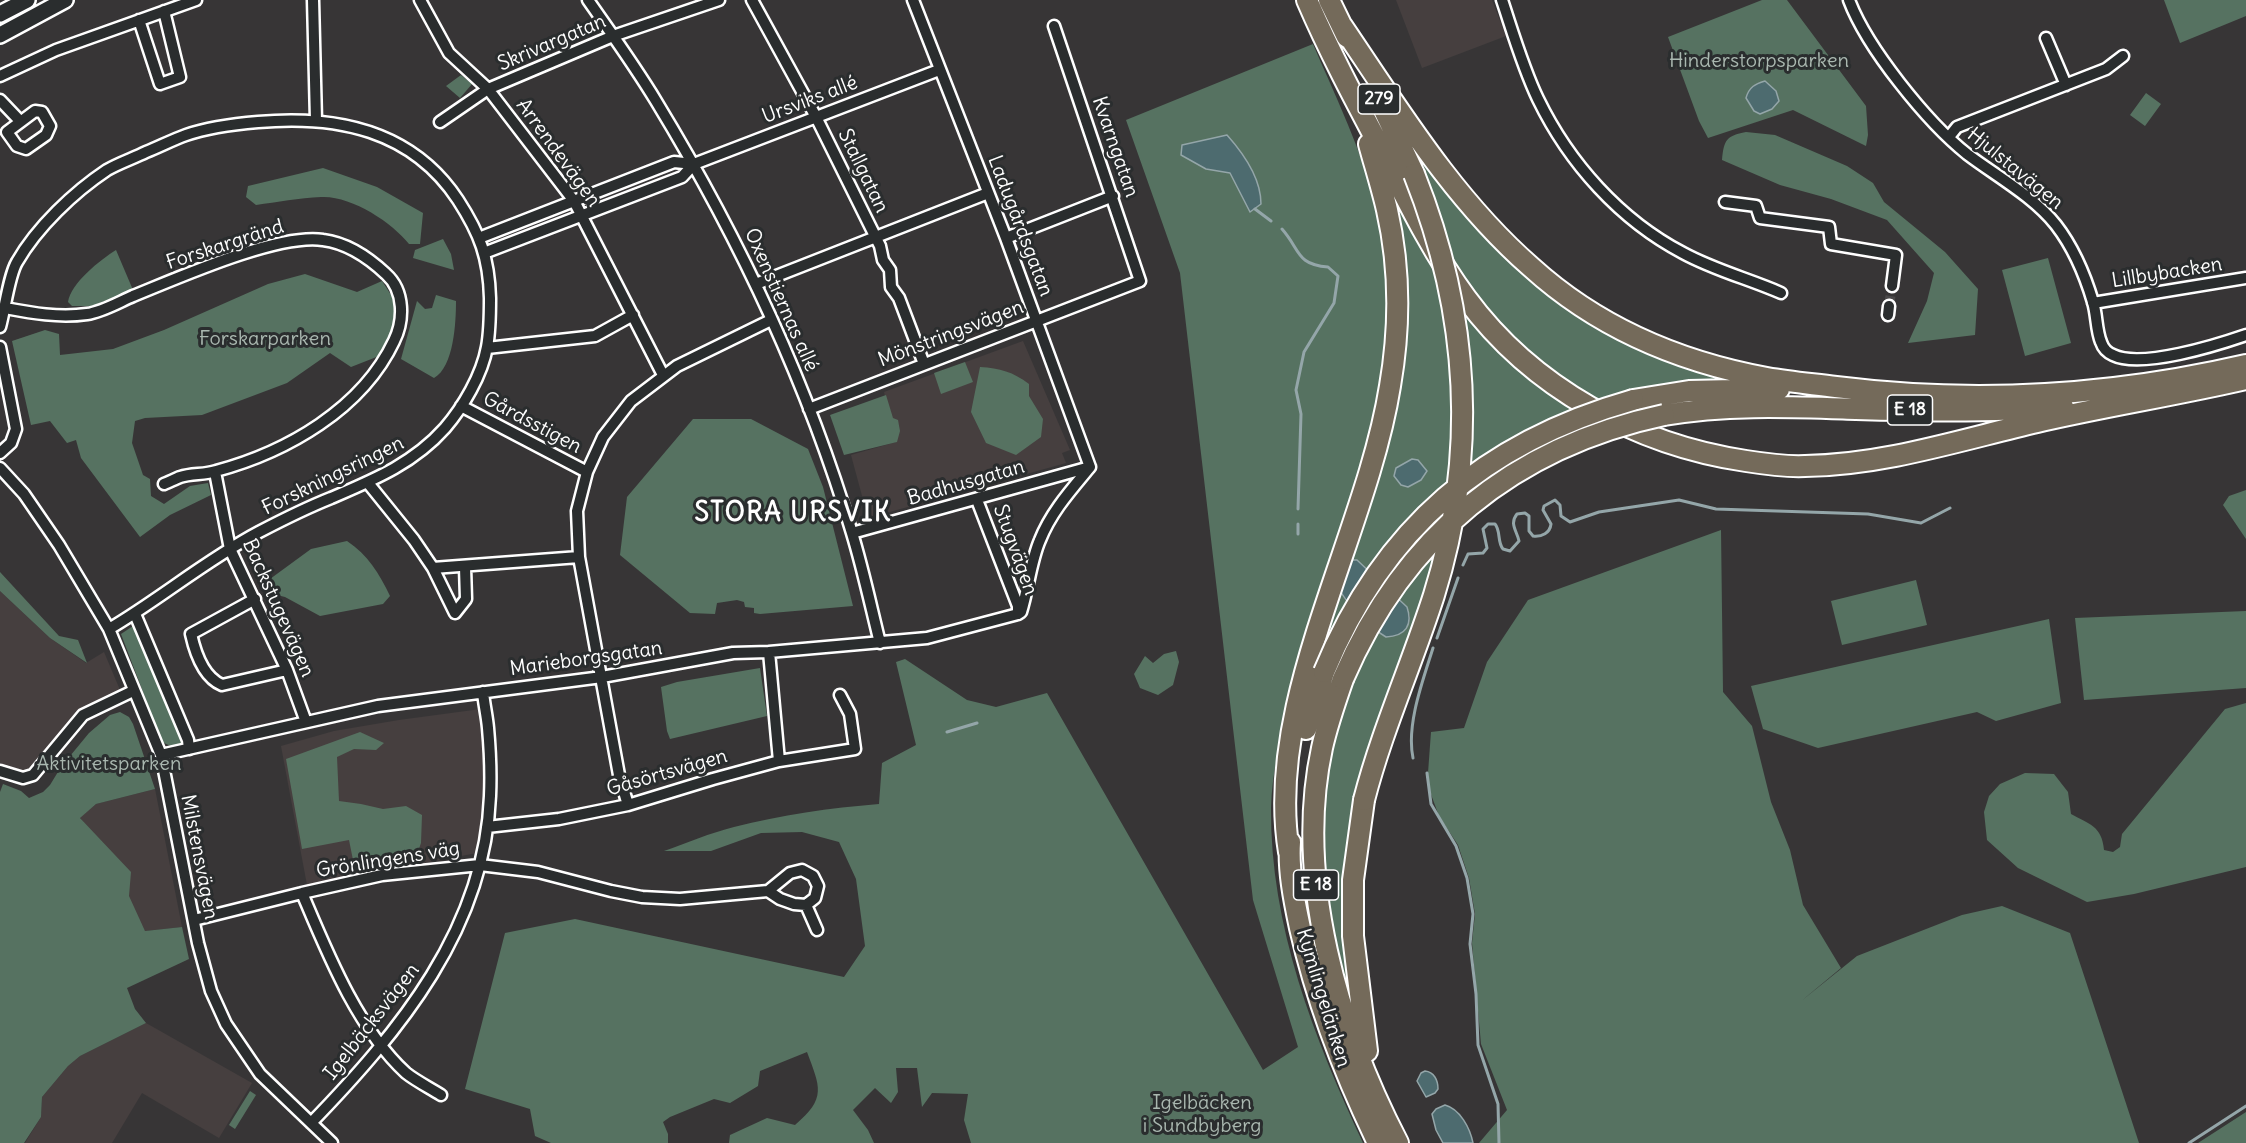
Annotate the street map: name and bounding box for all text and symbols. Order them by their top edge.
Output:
street label: Skrivargatan [494,9,610,77]
park label: Hinderstorpsparken [1669,49,1849,73]
street label: Ursviks allé [759,71,861,129]
road number: 279 [1358,84,1400,114]
street label: Arrendevägen [511,94,605,212]
street label: Kvarngatan [1087,94,1143,200]
street label: Hjulstavägen [1962,123,2068,215]
street label: Stallgatan [832,125,894,217]
street label: Ladugårdsgatan [982,152,1058,300]
street label: Forskargränd [163,215,287,275]
street label: Oxenstiernas allé [739,225,823,375]
street label: Lillbybacken [2110,252,2224,294]
street label: Mönstringsvägen [875,295,1027,373]
park label: Forskarparken [199,327,331,351]
street label: Gårdsstigen [478,387,586,459]
road number: E 18 [1888,395,1932,425]
street label: Forskningsringen [258,431,408,521]
street label: Badhusgatan [905,455,1027,511]
district label: STORA URSVIK [694,498,892,530]
street label: Stugvägen [988,501,1042,599]
street label: Backstugevägen [237,535,319,681]
street label: Marieborgsgatan [508,636,664,682]
street label: Gåsörtsvägen [604,744,730,802]
park label: Aktivitetsparken [37,752,181,776]
street label: Milstensvägen [175,793,223,921]
street label: Grönlingens väg [314,837,462,883]
road number: E 18 [1294,870,1338,900]
street label: Kymlingelänken [1291,926,1355,1070]
street label: Igelbäcksvägen [319,959,425,1085]
park label: Igelbäcken i Sundbyberg [1143,1091,1261,1138]

